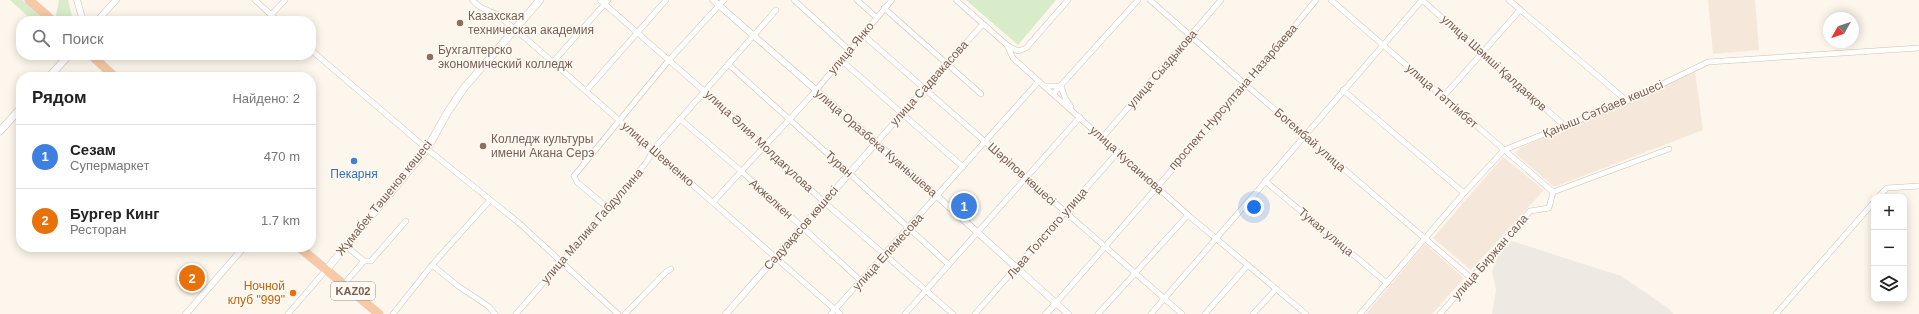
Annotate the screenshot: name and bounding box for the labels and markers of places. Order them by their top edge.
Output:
place label: Казахская техническая академия [468,9,594,37]
marker: Казахская техническая академия [455,18,465,28]
place label: Бухгалтерско экономический колледж [438,43,573,71]
marker: Бухгалтерско экономический колледж [425,52,435,62]
place label: Колледж культуры имени Акана Серэ [491,132,594,160]
marker: Колледж культуры имени Акана Серэ [478,141,488,151]
marker: Пекарня [349,156,359,166]
place label: Пекарня [330,167,378,181]
pin: 1 [951,191,977,221]
pin: 2 [179,263,205,293]
place label: Ночной клуб "999" [228,279,285,307]
marker: Ночной клуб "999" [288,288,298,298]

